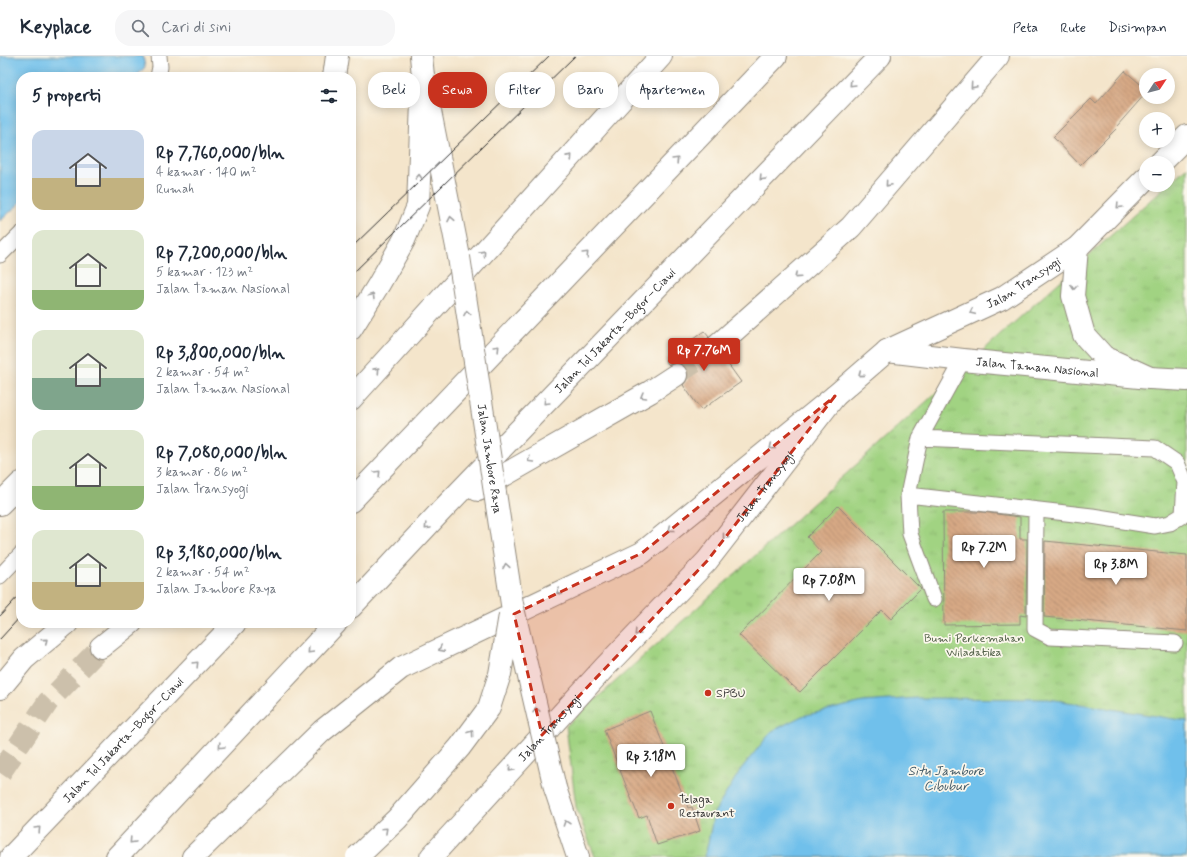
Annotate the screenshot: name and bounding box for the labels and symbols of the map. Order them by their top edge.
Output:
north arrow [1139,68,1175,104]
one-way arrow [850,79,857,87]
one-way arrow [970,81,977,88]
one-way arrow [566,154,573,162]
one-way arrow [671,157,679,165]
one-way arrow [759,173,767,181]
one-way arrow [415,174,424,180]
one-way arrow [886,180,893,187]
one-way arrow [1116,201,1124,209]
one-way arrow [448,216,456,222]
one-way arrow [478,250,486,258]
one-way arrow [582,251,589,259]
street label: Jalan Transyogi [984,254,1064,313]
street label: Jalan Tol Jakarta–Bogor–Ciawi [551,265,680,398]
one-way arrow [794,271,801,278]
one-way arrow [1069,284,1078,290]
one-way arrow [367,293,374,300]
one-way arrow [969,307,976,315]
one-way arrow [463,310,472,316]
pin: Rp 7.76M [663,338,745,372]
one-way arrow [492,345,500,353]
street label: Jalan Taman Nasional [975,354,1099,382]
one-way arrow [373,368,380,375]
one-way arrow [859,369,866,376]
one-way arrow [640,391,647,398]
one-way arrow [543,397,551,405]
street label: Jalan Jambore Raya [473,403,505,515]
one-way arrow [770,442,777,449]
street label: Jalan Transyogi [733,448,798,526]
one-way arrow [527,456,534,463]
one-way arrow [373,470,381,478]
one-way arrow [425,522,432,529]
one-way arrow [669,524,676,531]
one-way arrow [723,533,730,540]
pin: Rp 7.2M [947,535,1021,569]
pin: Rp 3.8M [1079,552,1153,586]
one-way arrow [502,563,511,569]
pin: Rp 7.08M [788,568,870,602]
one-way arrow [555,587,563,595]
one-way arrow [634,628,642,636]
park label: Bumi Perkemahan Wiladatika [924,631,1024,661]
one-way arrow [40,638,48,645]
one-way arrow [438,644,446,652]
one-way arrow [307,647,314,654]
one-way arrow [191,661,198,669]
street label: Jalan Tol Jakarta–Bogor–Ciawi [60,674,188,807]
place label: SPBU [716,686,746,702]
marker: SPBU [703,688,713,698]
street label: Jalan Transyogi [515,691,585,766]
one-way arrow [533,706,541,713]
one-way arrow [466,730,473,737]
one-way arrow [218,741,226,749]
pin: Rp 3.18M [610,744,692,778]
water label: Situ Jambore Cibubur [908,763,985,795]
one-way arrow [508,764,515,772]
place label: Telaga Restaurant [679,792,735,822]
marker: Telaga Restaurant [666,801,676,811]
one-way arrow [562,819,571,826]
one-way arrow [33,826,41,834]
one-way arrow [381,828,388,835]
one-way arrow [129,836,137,844]

